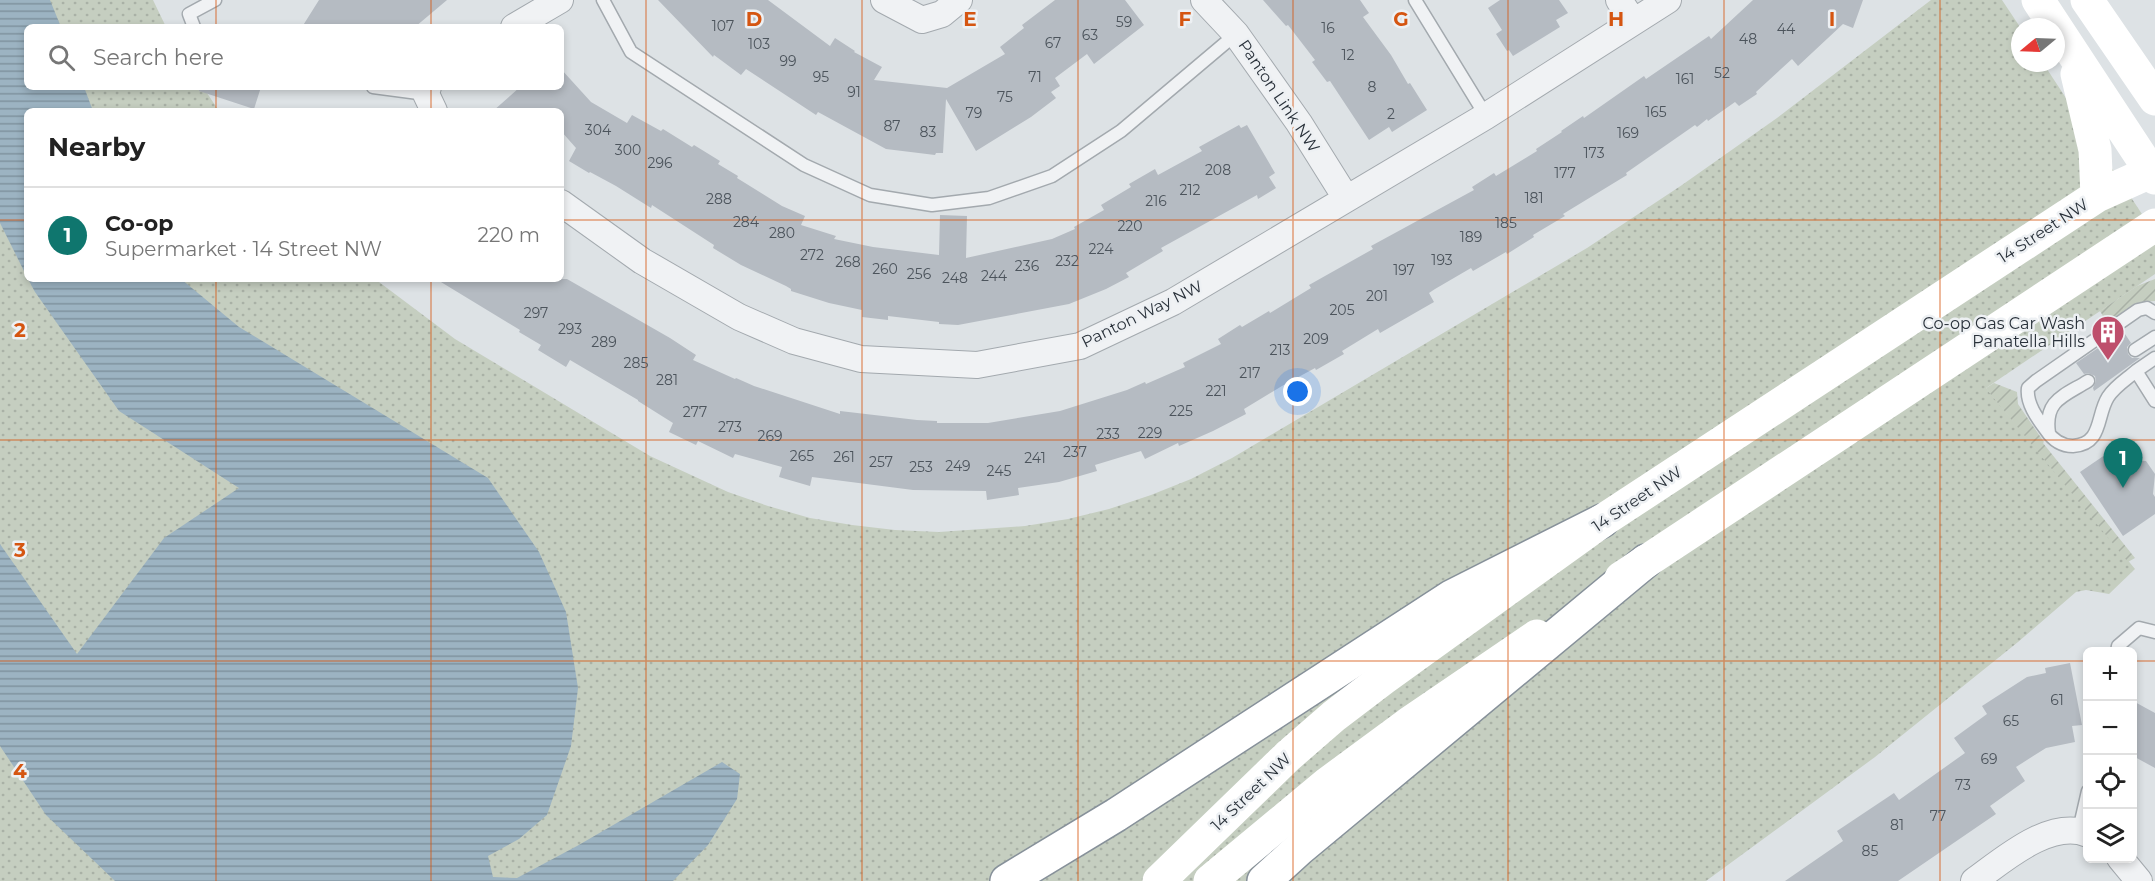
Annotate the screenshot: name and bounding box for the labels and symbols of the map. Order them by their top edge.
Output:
text: D [746,7,762,31]
text: E [963,7,977,31]
text: F [1179,7,1192,31]
text: G [1393,7,1409,31]
text: H [1608,7,1624,31]
text: I [1829,7,1835,31]
house number: 59 [1116,13,1132,31]
house number: 107 [712,17,734,35]
north arrow [2011,18,2065,72]
house number: 16 [1321,19,1335,37]
house number: 44 [1777,20,1796,38]
house number: 63 [1082,26,1098,44]
house number: 48 [1739,30,1757,48]
house number: 67 [1045,34,1061,52]
house number: 103 [748,35,770,53]
street label: Panton Link NW [1234,36,1324,156]
house number: 12 [1341,46,1355,64]
house number: 99 [779,52,797,70]
house number: 52 [1714,64,1730,82]
house number: 95 [813,68,829,86]
house number: 71 [1028,68,1042,86]
house number: 161 [1676,70,1694,88]
house number: 8 [1368,78,1377,96]
house number: 91 [847,83,861,101]
house number: 75 [997,88,1013,106]
house number: 165 [1645,103,1667,121]
house number: 79 [966,104,982,122]
house number: 2 [1387,105,1395,123]
house number: 87 [883,117,901,135]
house number: 304 [585,121,612,139]
house number: 83 [920,123,937,141]
house number: 169 [1617,124,1639,142]
house number: 300 [615,141,641,159]
house number: 173 [1583,144,1605,162]
house number: 296 [647,154,673,172]
house number: 208 [1205,161,1231,179]
house number: 177 [1554,164,1576,182]
house number: 212 [1180,181,1201,199]
house number: 181 [1524,189,1544,207]
house number: 288 [706,190,732,208]
house number: 216 [1145,192,1167,210]
street label: 14 Street NW [1994,195,2092,267]
house number: 284 [733,213,760,231]
house number: 185 [1495,214,1517,232]
house number: 220 [1117,217,1143,235]
house number: 280 [769,224,795,242]
house number: 189 [1460,228,1482,246]
house number: 224 [1089,240,1114,258]
house number: 272 [800,246,824,264]
house number: 193 [1431,251,1453,269]
house number: 232 [1055,252,1079,270]
house number: 268 [835,253,861,271]
house number: 236 [1015,257,1040,275]
house number: 260 [872,260,898,278]
house number: 197 [1393,261,1415,279]
house number: 256 [907,265,932,283]
house number: 244 [981,267,1008,285]
house number: 248 [942,269,968,287]
street label: Panton Way NW [1078,276,1206,352]
house number: 201 [1366,287,1388,305]
house number: 205 [1329,301,1355,319]
house number: 297 [524,304,548,322]
place label: Co-op Gas Car Wash Panatella Hills [1922,314,2085,351]
building icon: Co-op Gas Car Wash Panatella Hills [2090,314,2126,361]
text: 2 [14,318,26,342]
house number: 293 [558,320,582,338]
house number: 209 [1303,330,1329,348]
house number: 289 [591,333,617,351]
house number: 213 [1270,341,1291,359]
house number: 285 [624,354,648,372]
house number: 217 [1239,364,1261,382]
house number: 281 [656,371,678,389]
your location [1283,377,1312,406]
house number: 221 [1206,382,1226,400]
house number: 225 [1169,402,1193,420]
house number: 277 [683,403,707,421]
house number: 273 [718,418,742,436]
house number: 229 [1138,424,1162,442]
house number: 233 [1096,425,1120,443]
house number: 269 [758,427,782,445]
pin: 1 [2104,438,2142,488]
house number: 237 [1063,443,1087,461]
house number: 265 [790,447,814,465]
house number: 261 [833,448,855,466]
house number: 241 [1024,449,1046,467]
house number: 257 [869,453,893,471]
house number: 249 [945,457,971,475]
house number: 253 [909,458,933,476]
house number: 245 [987,462,1011,480]
street label: 14 Street NW [1589,462,1685,536]
text: 3 [13,538,26,562]
house number: 61 [2050,691,2064,709]
house number: 65 [2003,712,2019,730]
street label: 14 Street NW [1207,749,1295,835]
house number: 69 [1980,750,1998,768]
text: 4 [13,759,27,783]
house number: 73 [1955,776,1971,794]
house number: 77 [1930,807,1946,825]
house number: 81 [1890,816,1904,834]
house number: 85 [1862,842,1879,860]

